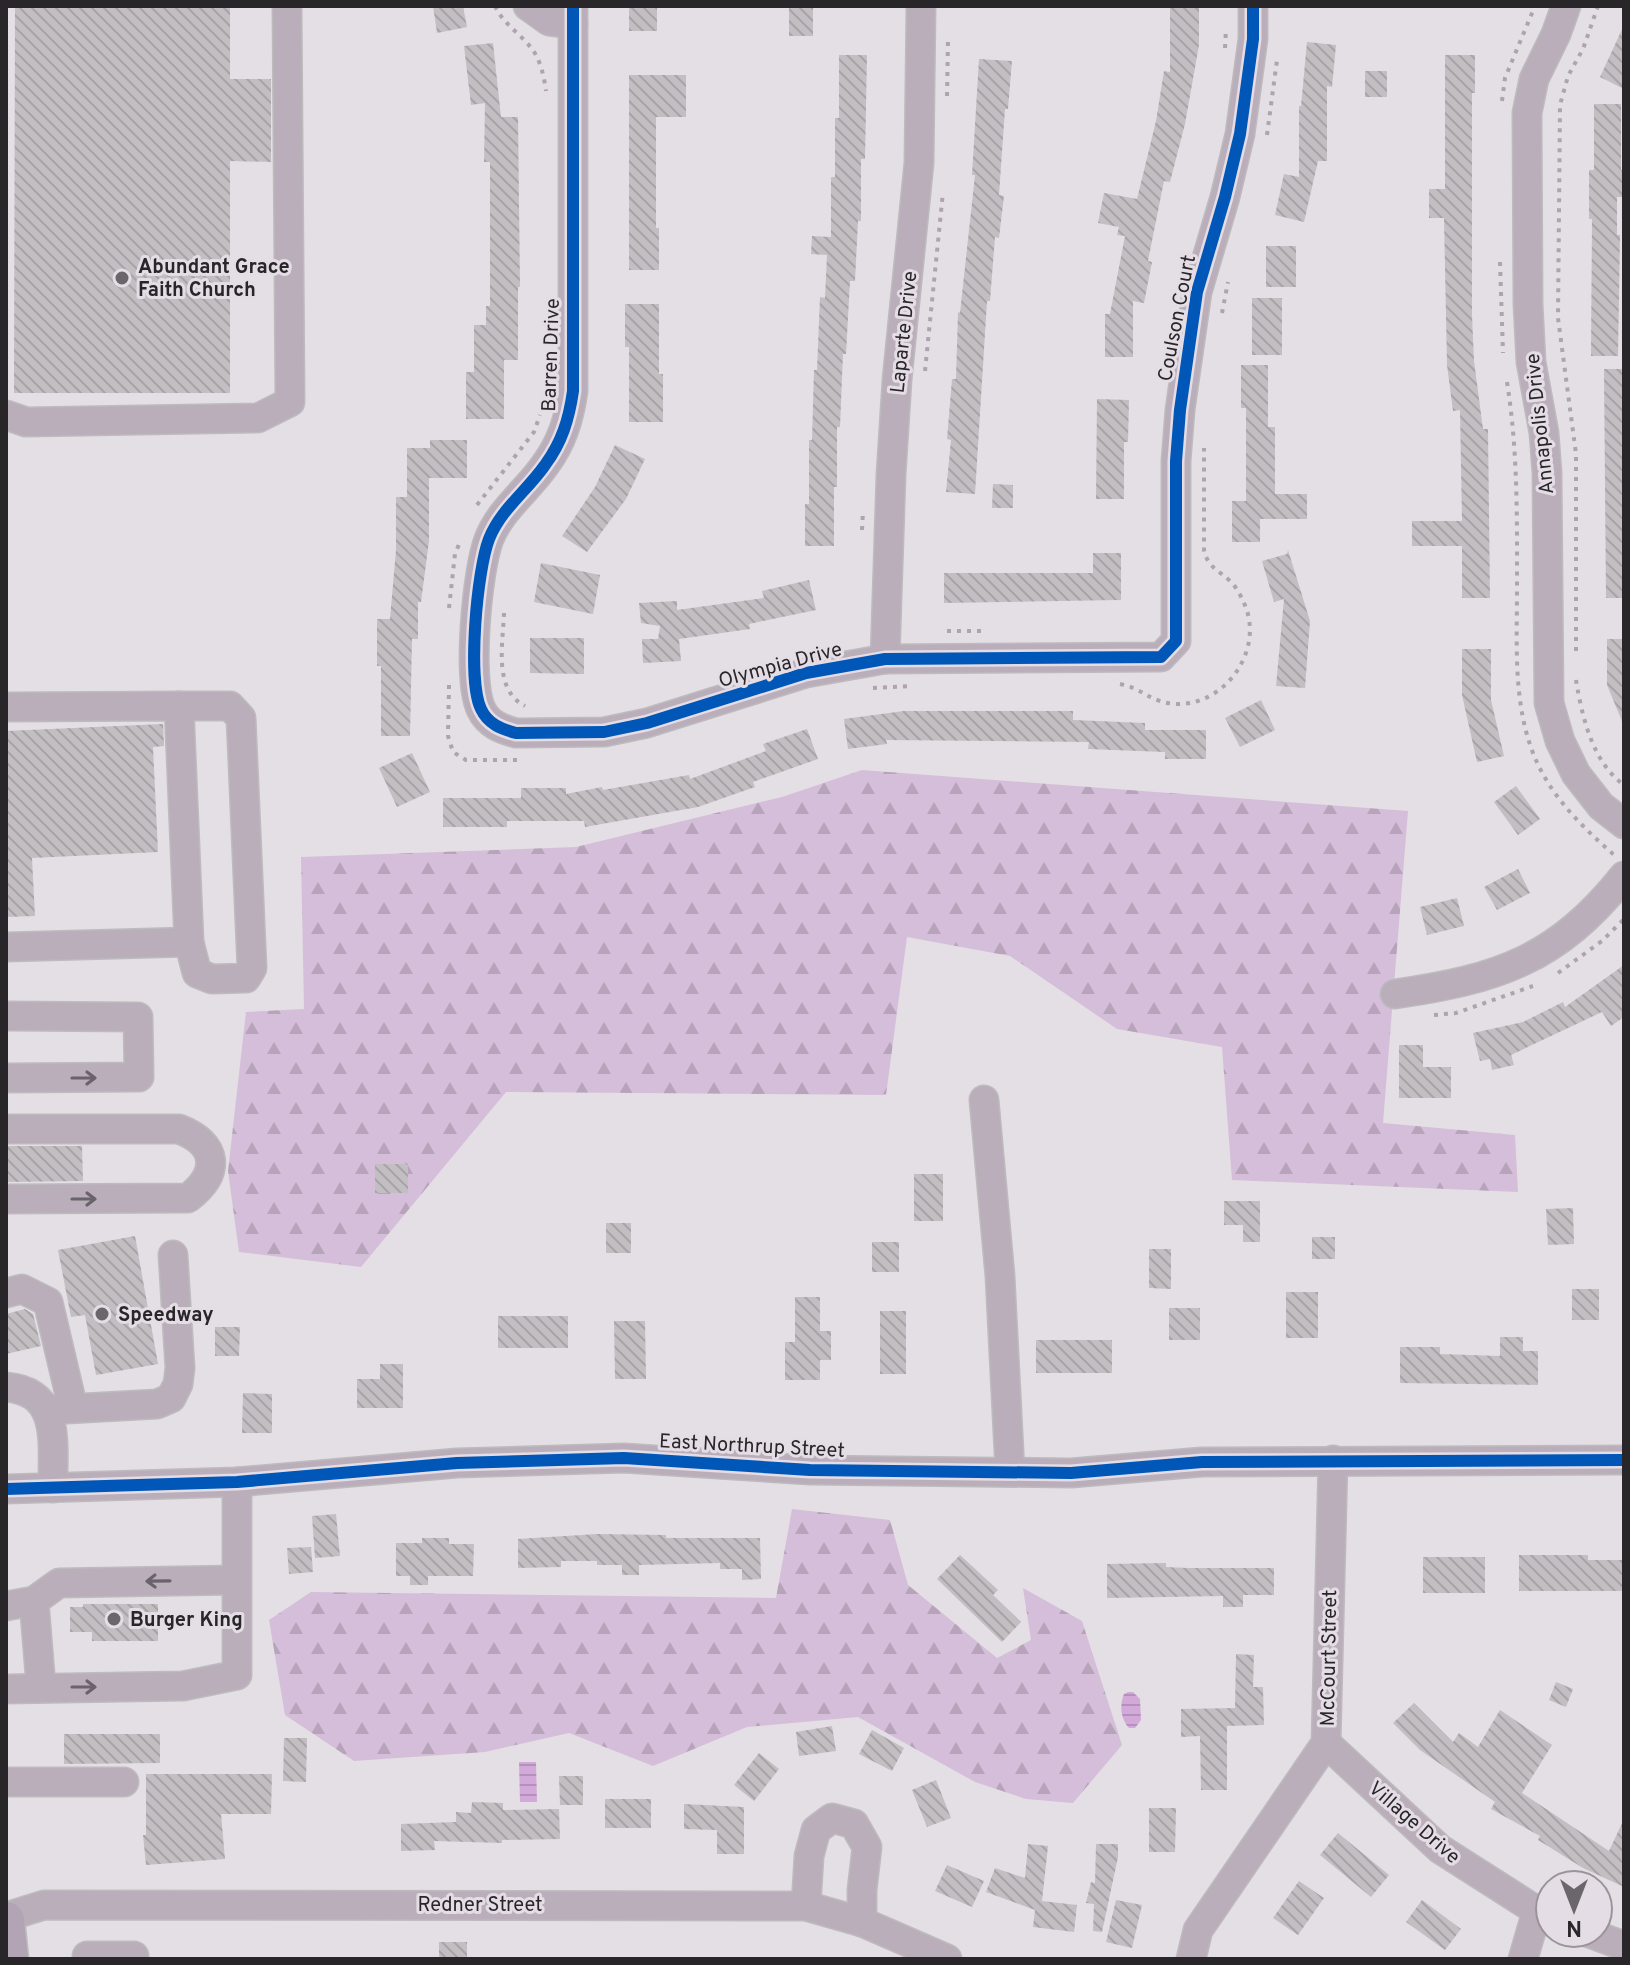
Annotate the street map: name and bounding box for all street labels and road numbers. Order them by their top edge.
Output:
street label: Coulson Court [1153,253,1203,384]
street label: Laparte Drive [886,270,924,395]
street label: Barren Drive [537,298,567,412]
street label: Annapolis Drive [1521,352,1561,496]
street label: Olympia Drive [716,637,845,695]
street label: East Northrup Street [658,1429,845,1465]
street label: McCourt Street [1316,1589,1344,1727]
street label: Village Drive [1362,1776,1465,1871]
street label: Redner Street [417,1893,543,1919]

